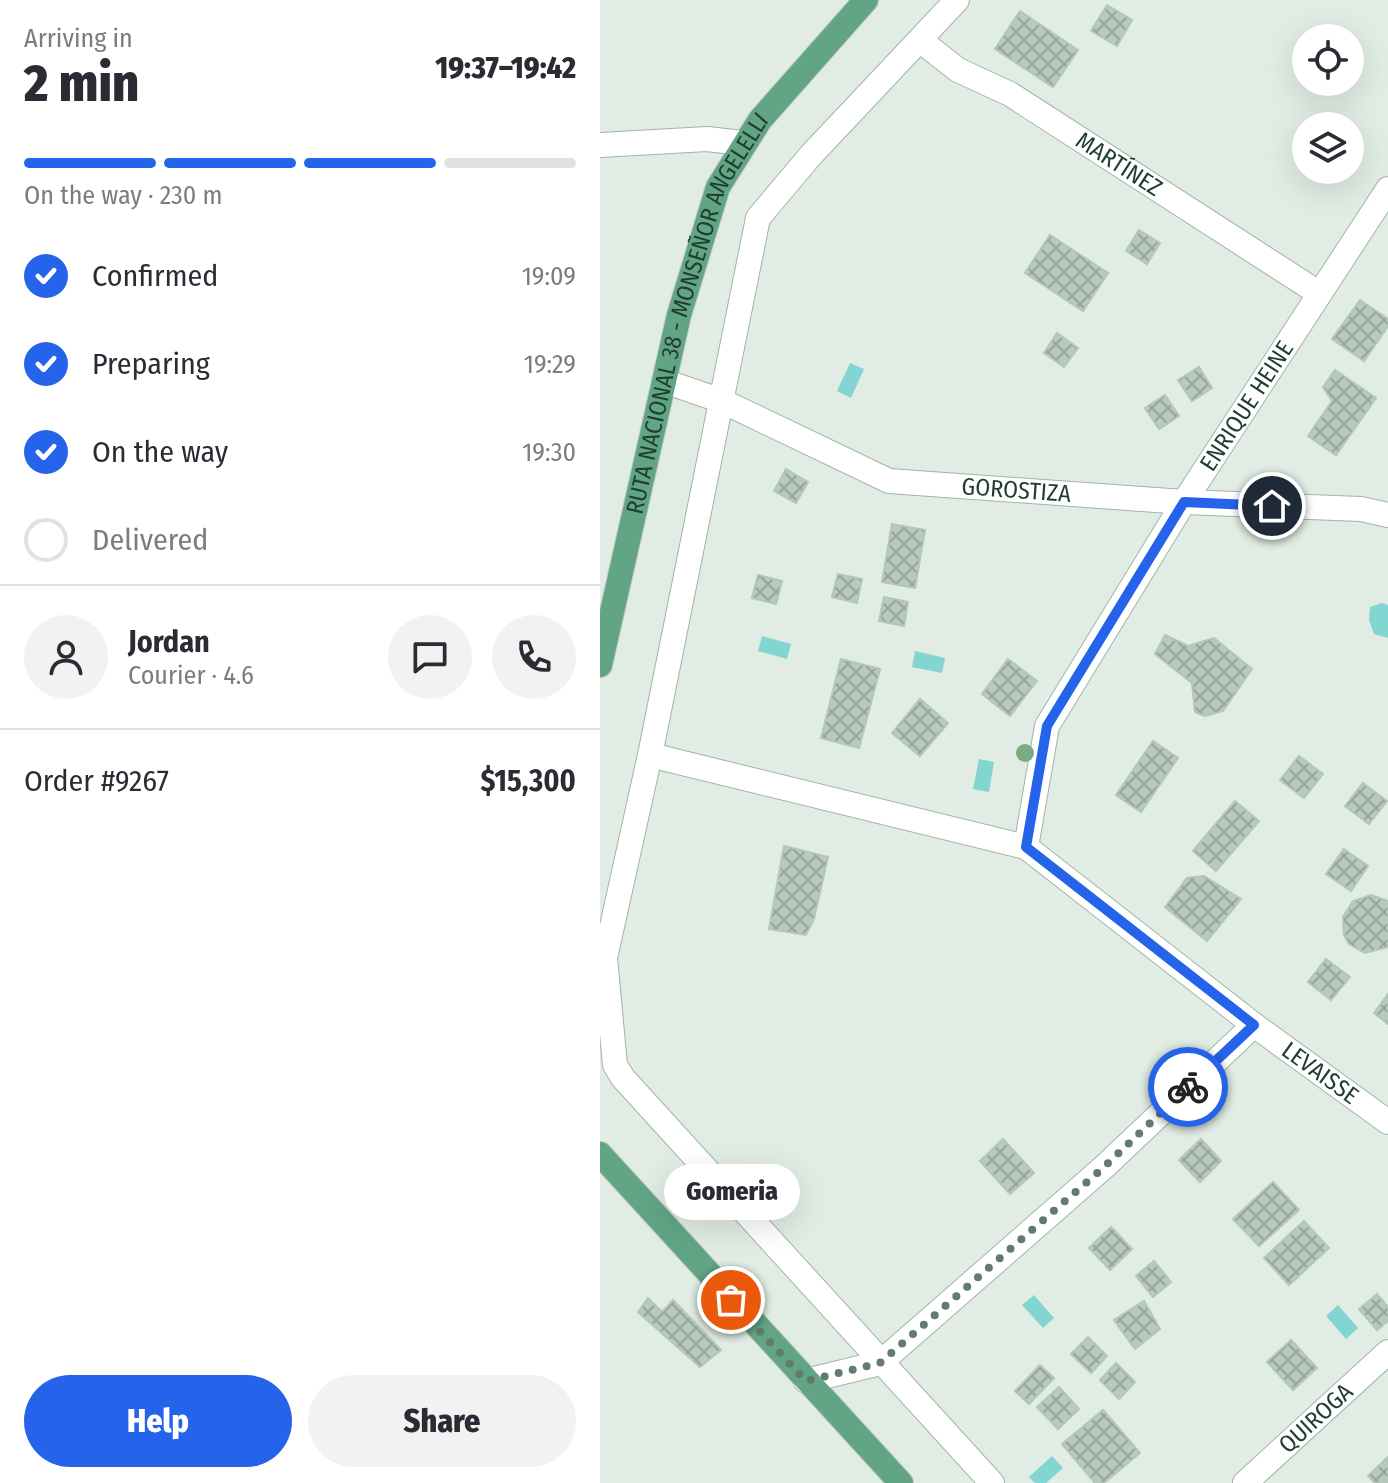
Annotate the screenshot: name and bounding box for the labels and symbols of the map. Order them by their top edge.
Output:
street label: RUTA NACIONAL 38 - MONSEÑOR ANGELELLI [620,107,774,517]
street label: MARTÍNEZ [1071,126,1167,202]
street label: ENRIQUE HEINE [1194,336,1299,476]
street label: GOROSTIZA [961,472,1072,508]
pin [1238,472,1306,540]
street label: LEVAISSE [1276,1036,1364,1110]
courier [1148,1047,1228,1127]
callout: Gomeria [663,1164,799,1220]
pin [697,1266,765,1334]
street label: QUIROGA [1273,1377,1359,1459]

